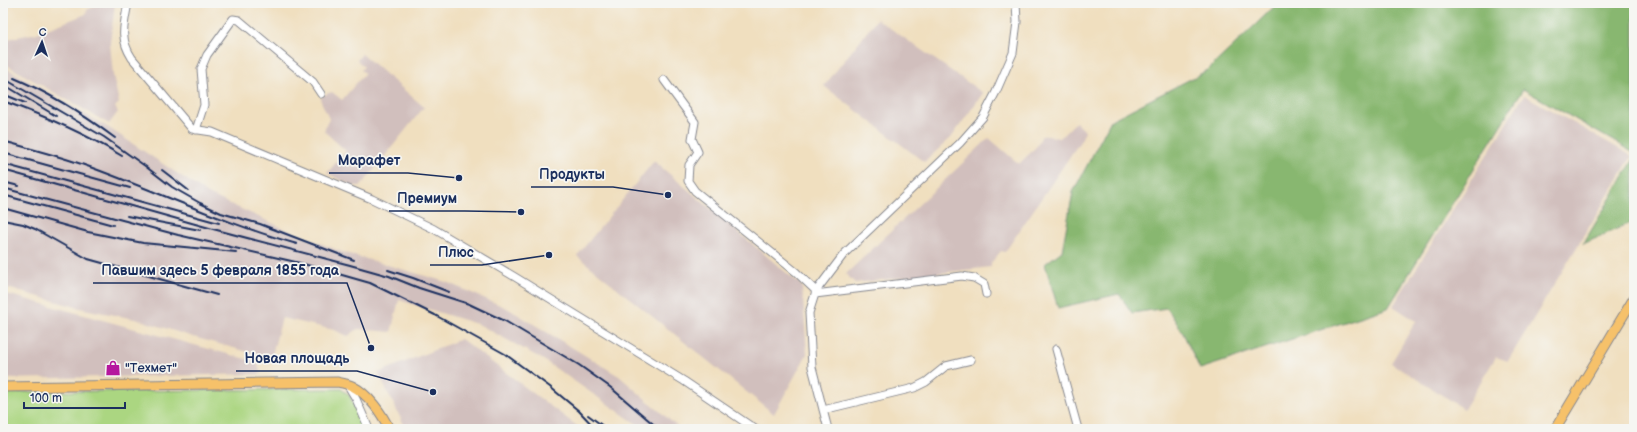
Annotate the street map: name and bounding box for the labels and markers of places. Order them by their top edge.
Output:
callout: Марафет [329,147,408,173]
callout: Продукты [531,161,613,187]
callout: Премиум [389,185,465,211]
callout: Плюс [430,239,482,265]
callout: Павшим здесь 5 февраля 1855 года [93,257,347,283]
callout: Новая площадь [236,345,357,371]
shop icon: "Техмет" [104,359,122,377]
place label: "Техмет" [125,360,177,376]

